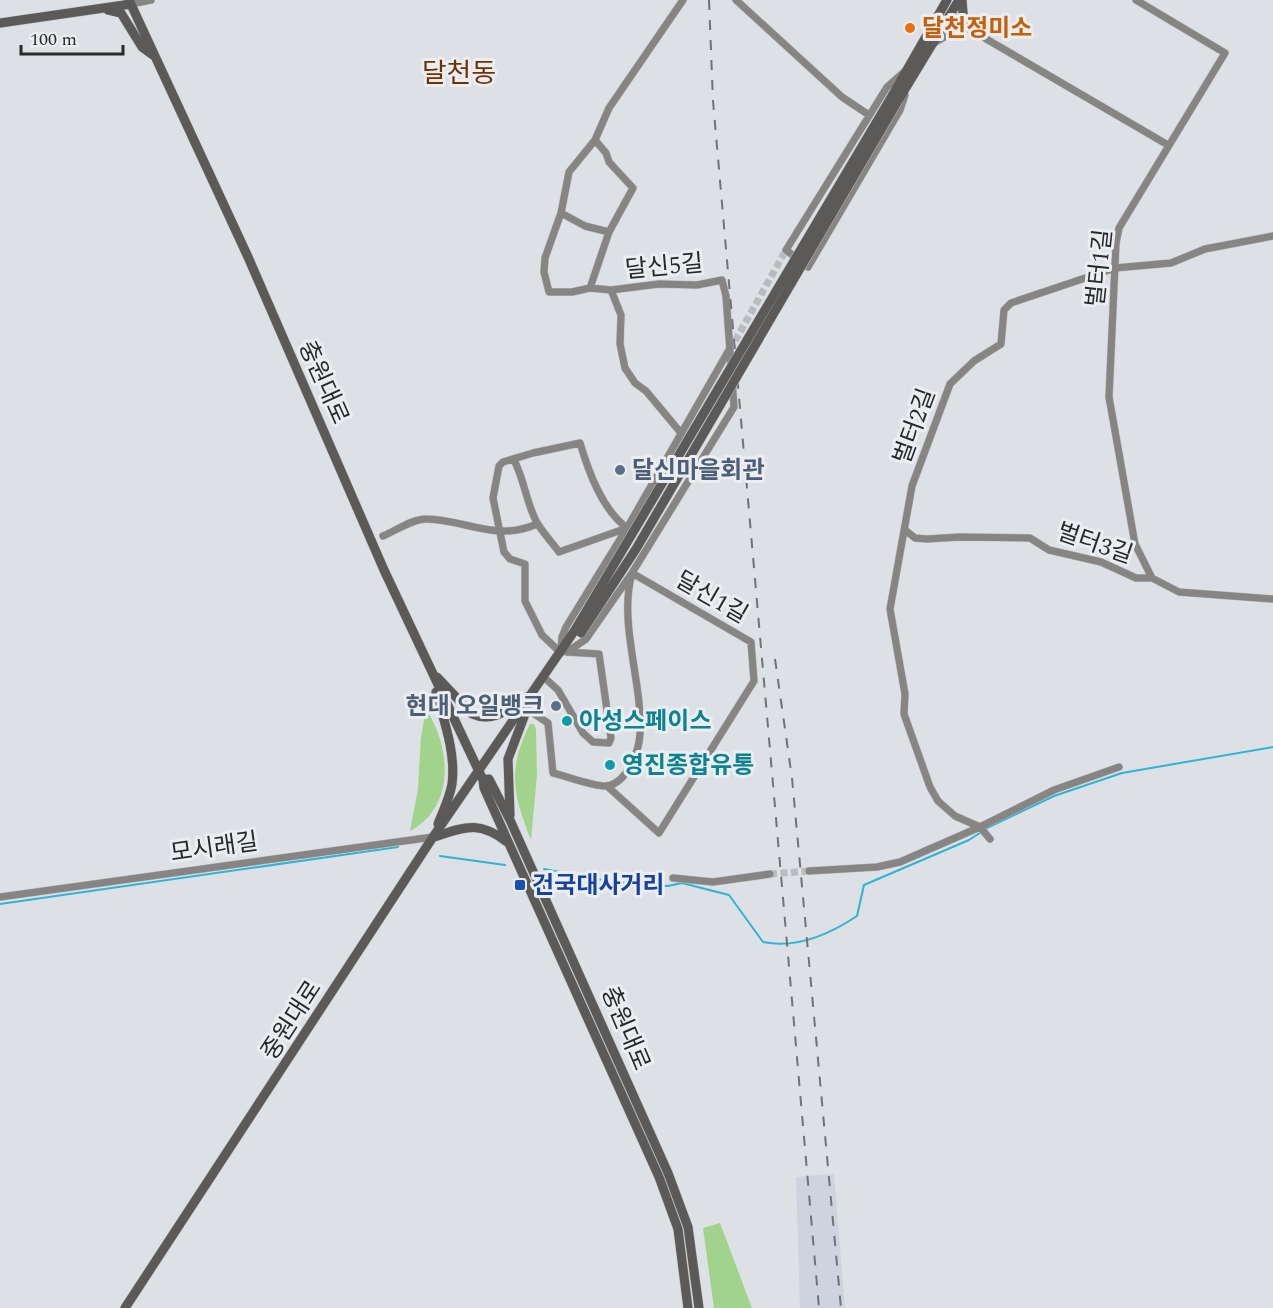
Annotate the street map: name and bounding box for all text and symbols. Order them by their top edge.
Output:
place label: 달천정미소 [922,11,1032,47]
scale bar [21,18,123,56]
marker: 달천정미소 [903,21,917,35]
text: 100 m [30,26,77,53]
district label: 달천동 [422,53,496,95]
street label: 벌터1길 [1078,227,1122,309]
street label: 달신5길 [624,246,705,288]
street label: 충원대로 [289,335,357,430]
street label: 벌터2길 [885,383,945,469]
place label: 달신마을회관 [632,453,764,489]
marker: 달신마을회관 [613,463,627,477]
street label: 벌터3길 [1052,514,1138,574]
street label: 달신1길 [669,563,754,633]
place label: 현대 오일뱅크 [406,689,544,725]
marker: 현대 오일뱅크 [549,699,563,713]
place label: 아성스페이스 [579,704,711,740]
marker: 아성스페이스 [560,714,574,728]
place label: 영진종합유통 [622,748,754,784]
marker: 영진종합유통 [603,758,617,772]
street label: 모시래길 [168,824,260,872]
place label: 건국대사거리 [532,868,664,904]
marker: 건국대사거리 [513,878,527,892]
street label: 중원대로 [253,974,331,1067]
street label: 충원대로 [591,981,659,1076]

